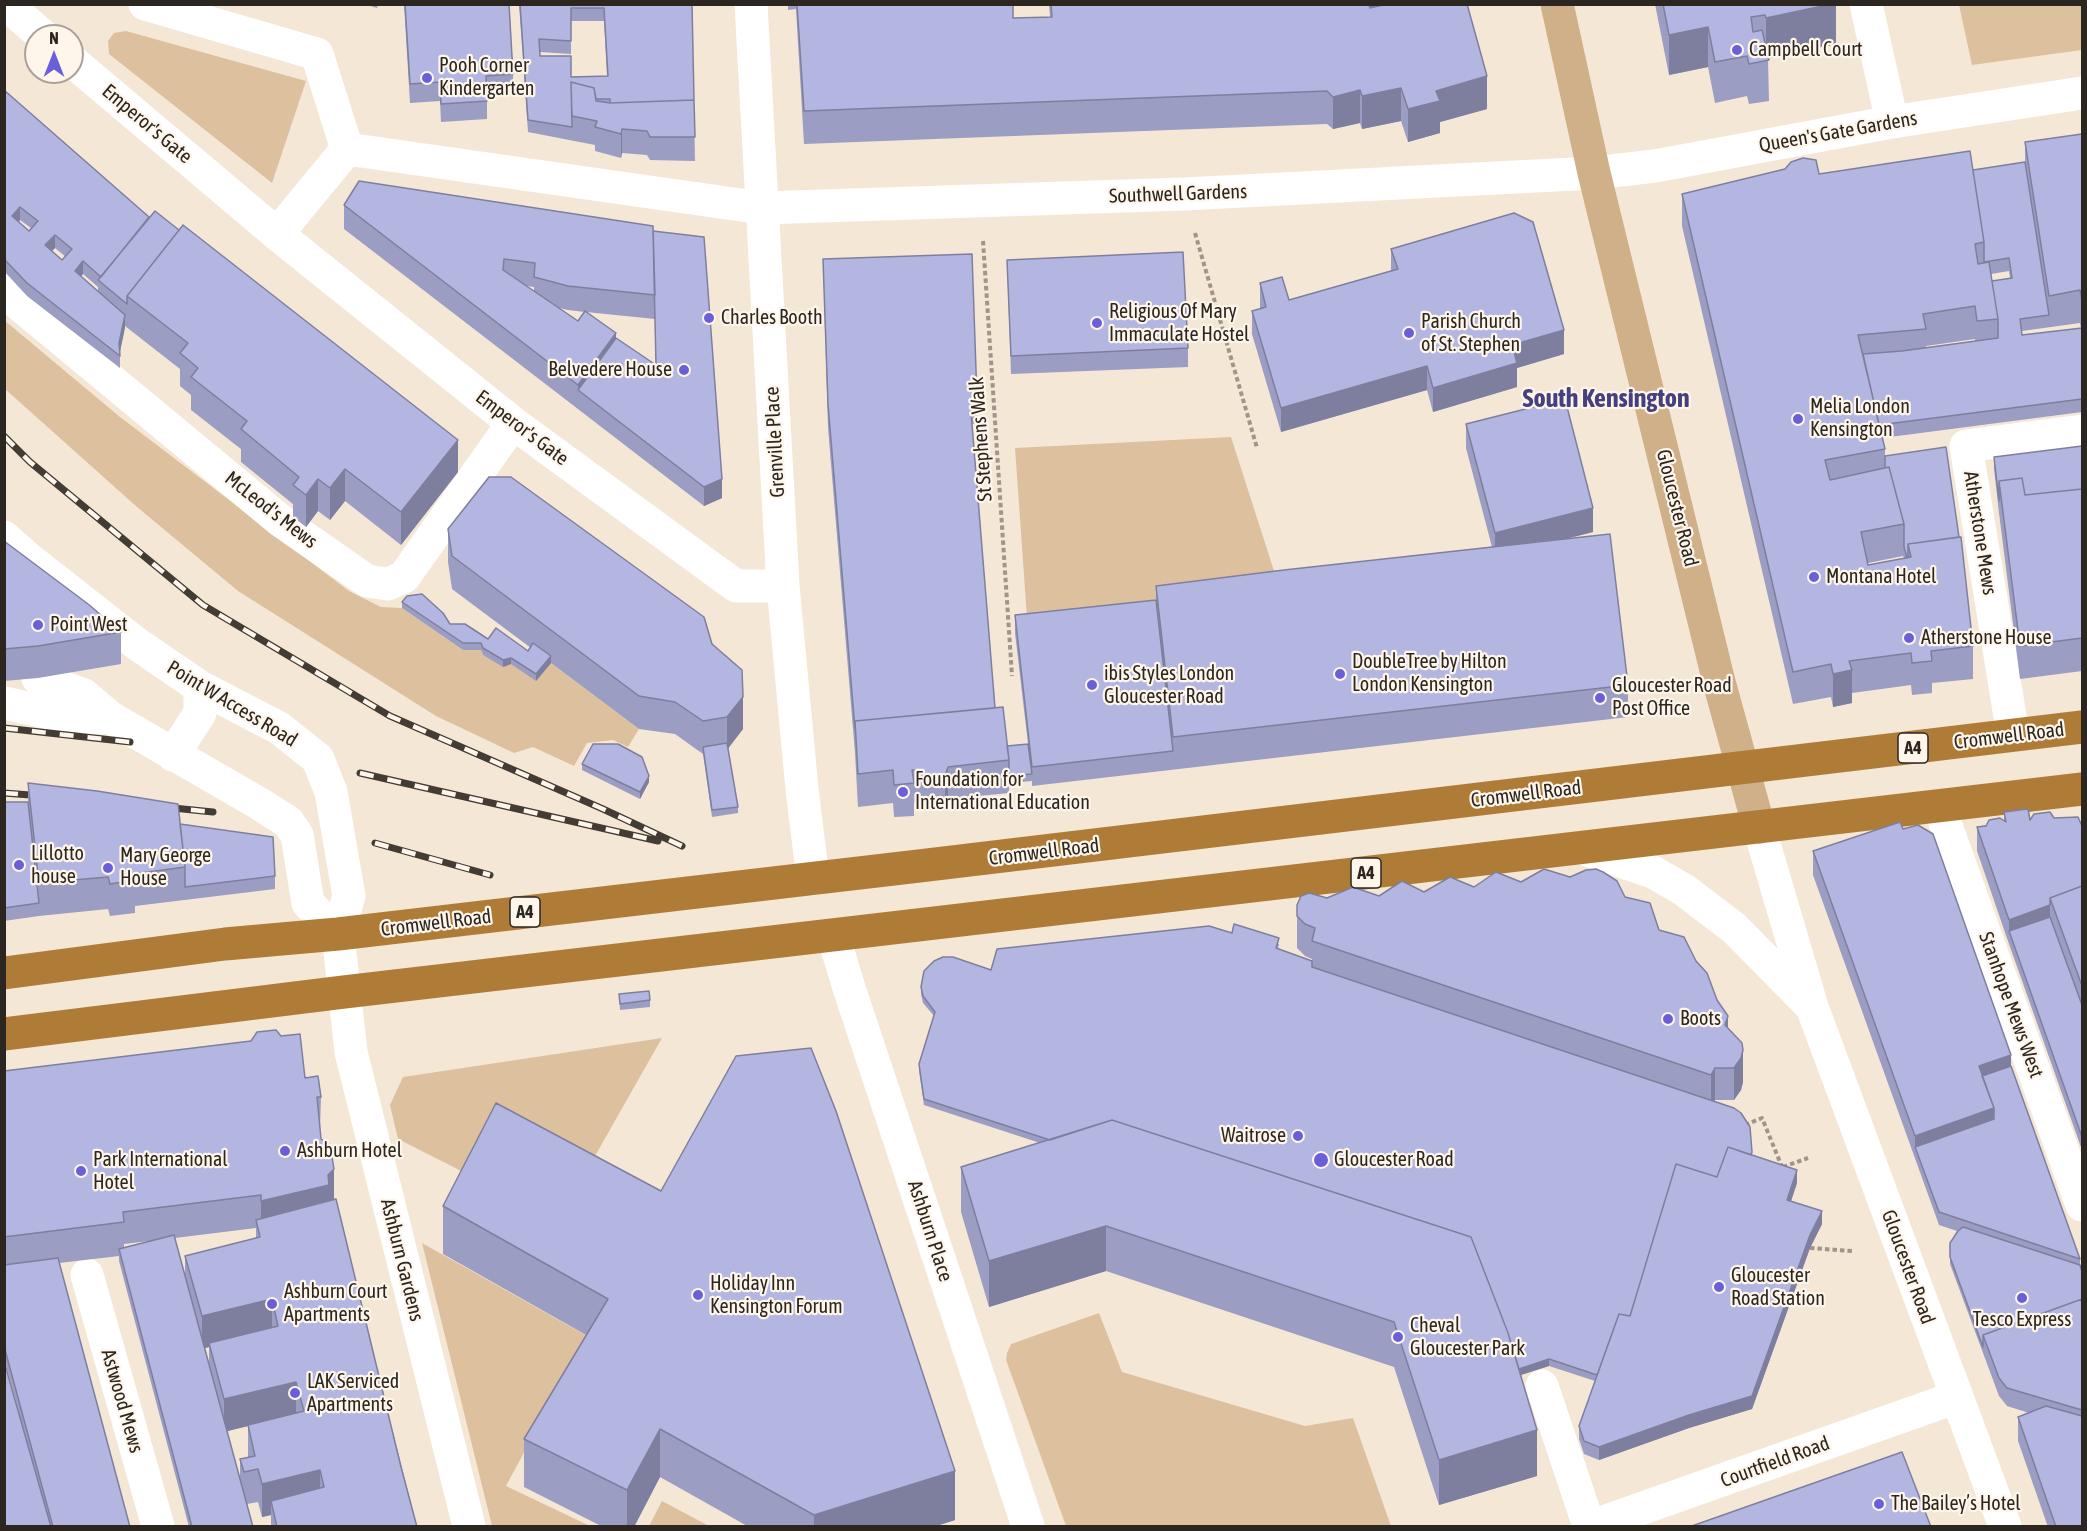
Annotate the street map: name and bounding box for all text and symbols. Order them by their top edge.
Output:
north arrow [24,24,84,84]
text: N [49,29,59,47]
place label: Campbell Court [1749,38,1863,62]
marker: Campbell Court [1730,43,1744,57]
place label: Pooh Corner Kindergarten [439,54,534,101]
marker: Pooh Corner Kindergarten [420,71,434,85]
street label: Emperor's Gate [97,79,197,169]
street label: Queen's Gate Gardens [1757,106,1919,158]
street label: Southwell Gardens [1109,180,1247,208]
place label: Religious Of Mary Immaculate Hostel [1109,300,1249,347]
place label: Charles Booth [721,306,823,330]
place label: Parish Church of St. Stephen [1421,310,1521,357]
marker: Charles Booth [702,311,716,325]
marker: Religious Of Mary Immaculate Hostel [1090,316,1104,330]
marker: Parish Church of St. Stephen [1402,326,1416,340]
place label: Belvedere House [548,358,672,382]
marker: Belvedere House [677,363,691,377]
street label: St Stephens Walk [965,376,997,502]
district label: South Kensington [1523,383,1689,415]
street label: Emperor's Gate [471,385,573,471]
street label: Grenville Place [760,386,790,498]
place label: Melia London Kensington [1810,395,1910,442]
marker: Melia London Kensington [1791,412,1805,426]
street label: Gloucester Road [1651,447,1703,569]
street label: McLeod's Mews [220,466,322,554]
street label: Atherstone Mews [1958,469,2002,597]
place label: Montana Hotel [1826,565,1936,589]
marker: Montana Hotel [1807,570,1821,584]
place label: Point West [50,613,128,637]
marker: Point West [31,618,45,632]
place label: Atherstone House [1921,626,2052,650]
marker: Atherstone House [1902,631,1916,645]
place label: DoubleTree by Hilton London Kensington [1352,650,1507,697]
street label: Point W Access Road [162,656,302,752]
place label: ibis Styles London Gloucester Road [1104,662,1234,709]
marker: DoubleTree by Hilton London Kensington [1333,667,1347,681]
place label: Gloucester Road Post Office [1612,674,1732,721]
marker: ibis Styles London Gloucester Road [1085,678,1099,692]
marker: Gloucester Road Post Office [1593,691,1607,705]
street label: Cromwell Road [1952,717,2066,755]
road number: A4 [1898,733,1928,763]
place label: Foundation for International Education [915,768,1090,815]
street label: Cromwell Road [1469,775,1583,813]
marker: Foundation for International Education [896,785,910,799]
street label: Cromwell Road [987,833,1101,871]
place label: Lillotto house [31,842,84,889]
place label: Mary George House [120,844,211,891]
marker: Lillotto house [12,858,26,872]
road number: A4 [1351,858,1381,888]
marker: Mary George House [101,861,115,875]
road number: A4 [510,897,540,927]
street label: Cromwell Road [379,904,493,942]
street label: Stanhope Mews West [1973,929,2049,1081]
place label: Boots [1680,1007,1721,1031]
marker: Boots [1661,1012,1675,1026]
place label: Waitrose [1221,1124,1286,1148]
marker: Waitrose [1291,1129,1305,1143]
place label: Ashburn Hotel [297,1139,402,1163]
marker: Ashburn Hotel [278,1144,292,1158]
place label: Park International Hotel [93,1148,228,1195]
place label: Gloucester Road [1334,1148,1454,1172]
marker: Gloucester Road [1312,1151,1330,1169]
marker: Park International Hotel [74,1164,88,1178]
street label: Ashburn Place [902,1177,958,1285]
street label: Ashburn Gardens [375,1196,429,1324]
street label: Gloucester Road [1876,1207,1940,1327]
place label: Gloucester Road Station [1731,1264,1825,1311]
place label: Holiday Inn Kensington Forum [710,1272,843,1319]
place label: Ashburn Court Apartments [284,1280,388,1327]
marker: Gloucester Road Station [1712,1280,1726,1294]
marker: Holiday Inn Kensington Forum [691,1288,705,1302]
marker: Tesco Express [2015,1291,2029,1305]
marker: Ashburn Court Apartments [265,1297,279,1311]
place label: Tesco Express [1973,1308,2071,1332]
place label: Cheval Gloucester Park [1410,1314,1525,1361]
marker: Cheval Gloucester Park [1391,1330,1405,1344]
street label: Astwood Mews [96,1346,148,1456]
place label: LAK Serviced Apartments [307,1370,399,1417]
marker: LAK Serviced Apartments [288,1386,302,1400]
street label: Courtfield Road [1717,1431,1833,1493]
place label: The Bailey’s Hotel [1891,1492,2021,1516]
marker: The Bailey’s Hotel [1872,1497,1886,1511]

